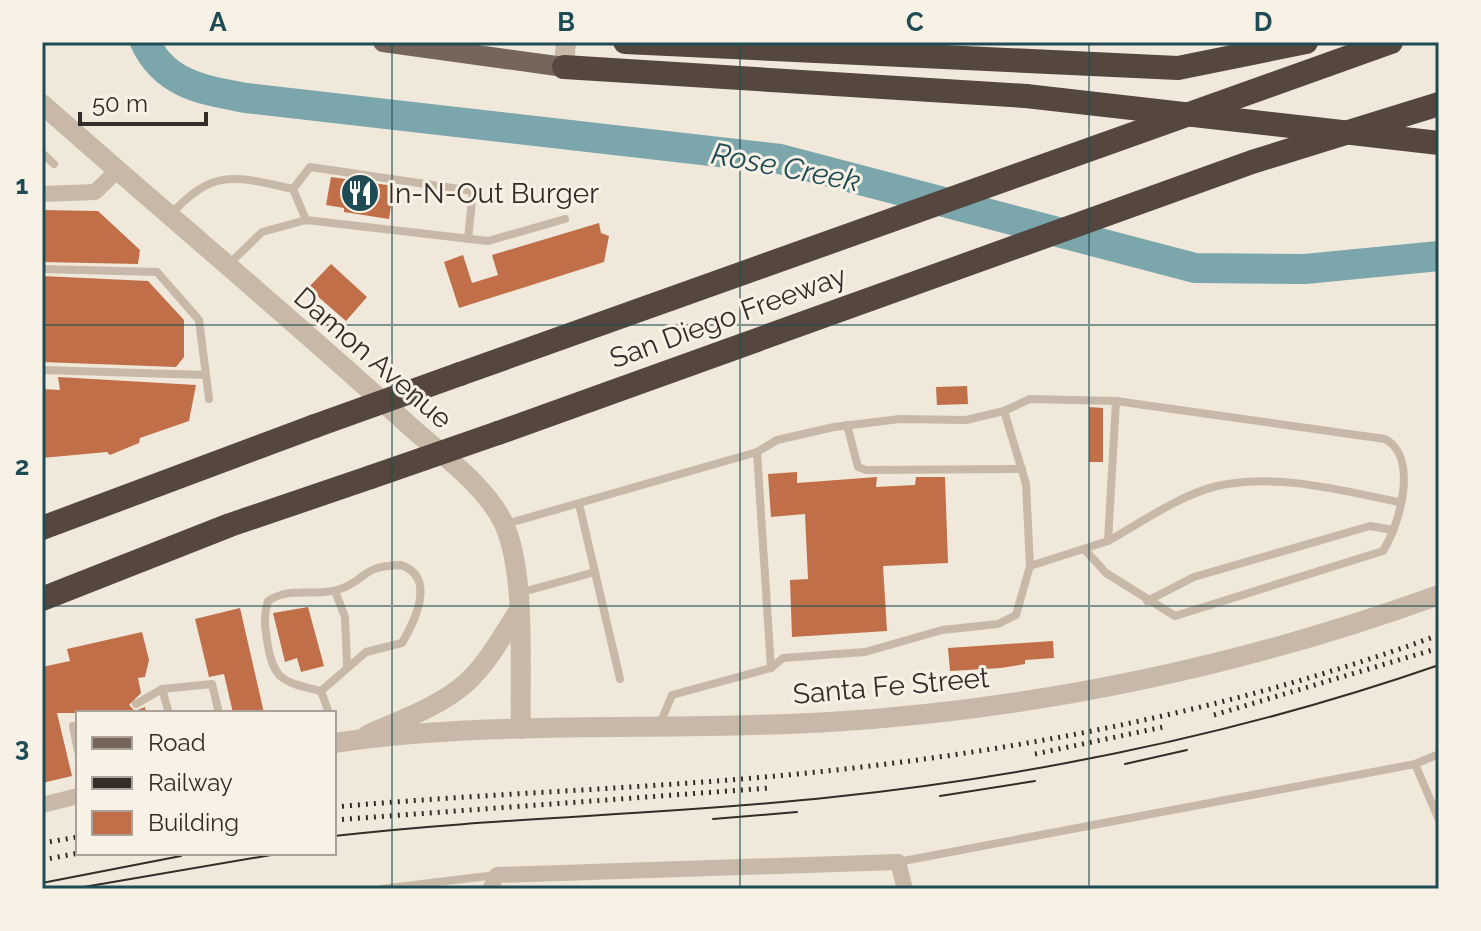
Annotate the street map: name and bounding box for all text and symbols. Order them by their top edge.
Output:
text: A [209,7,227,37]
text: B [557,7,575,37]
text: C [906,7,924,37]
text: D [1254,7,1272,37]
scale bar [80,76,206,126]
text: 50 m [92,89,148,118]
water label: Rose Creek [709,135,863,199]
text: 1 [16,170,29,200]
restaurant icon: In-N-Out Burger [339,172,381,214]
place label: In-N-Out Burger [388,177,599,210]
street label: San Diego Freeway [605,259,851,375]
street label: Damon Avenue [287,280,459,436]
text: 2 [15,451,29,481]
street label: Santa Fe Street [791,661,991,711]
legend [76,711,336,855]
text: Road [148,728,206,757]
text: 3 [15,732,29,762]
text: Railway [148,768,233,797]
text: Building [148,808,239,837]

